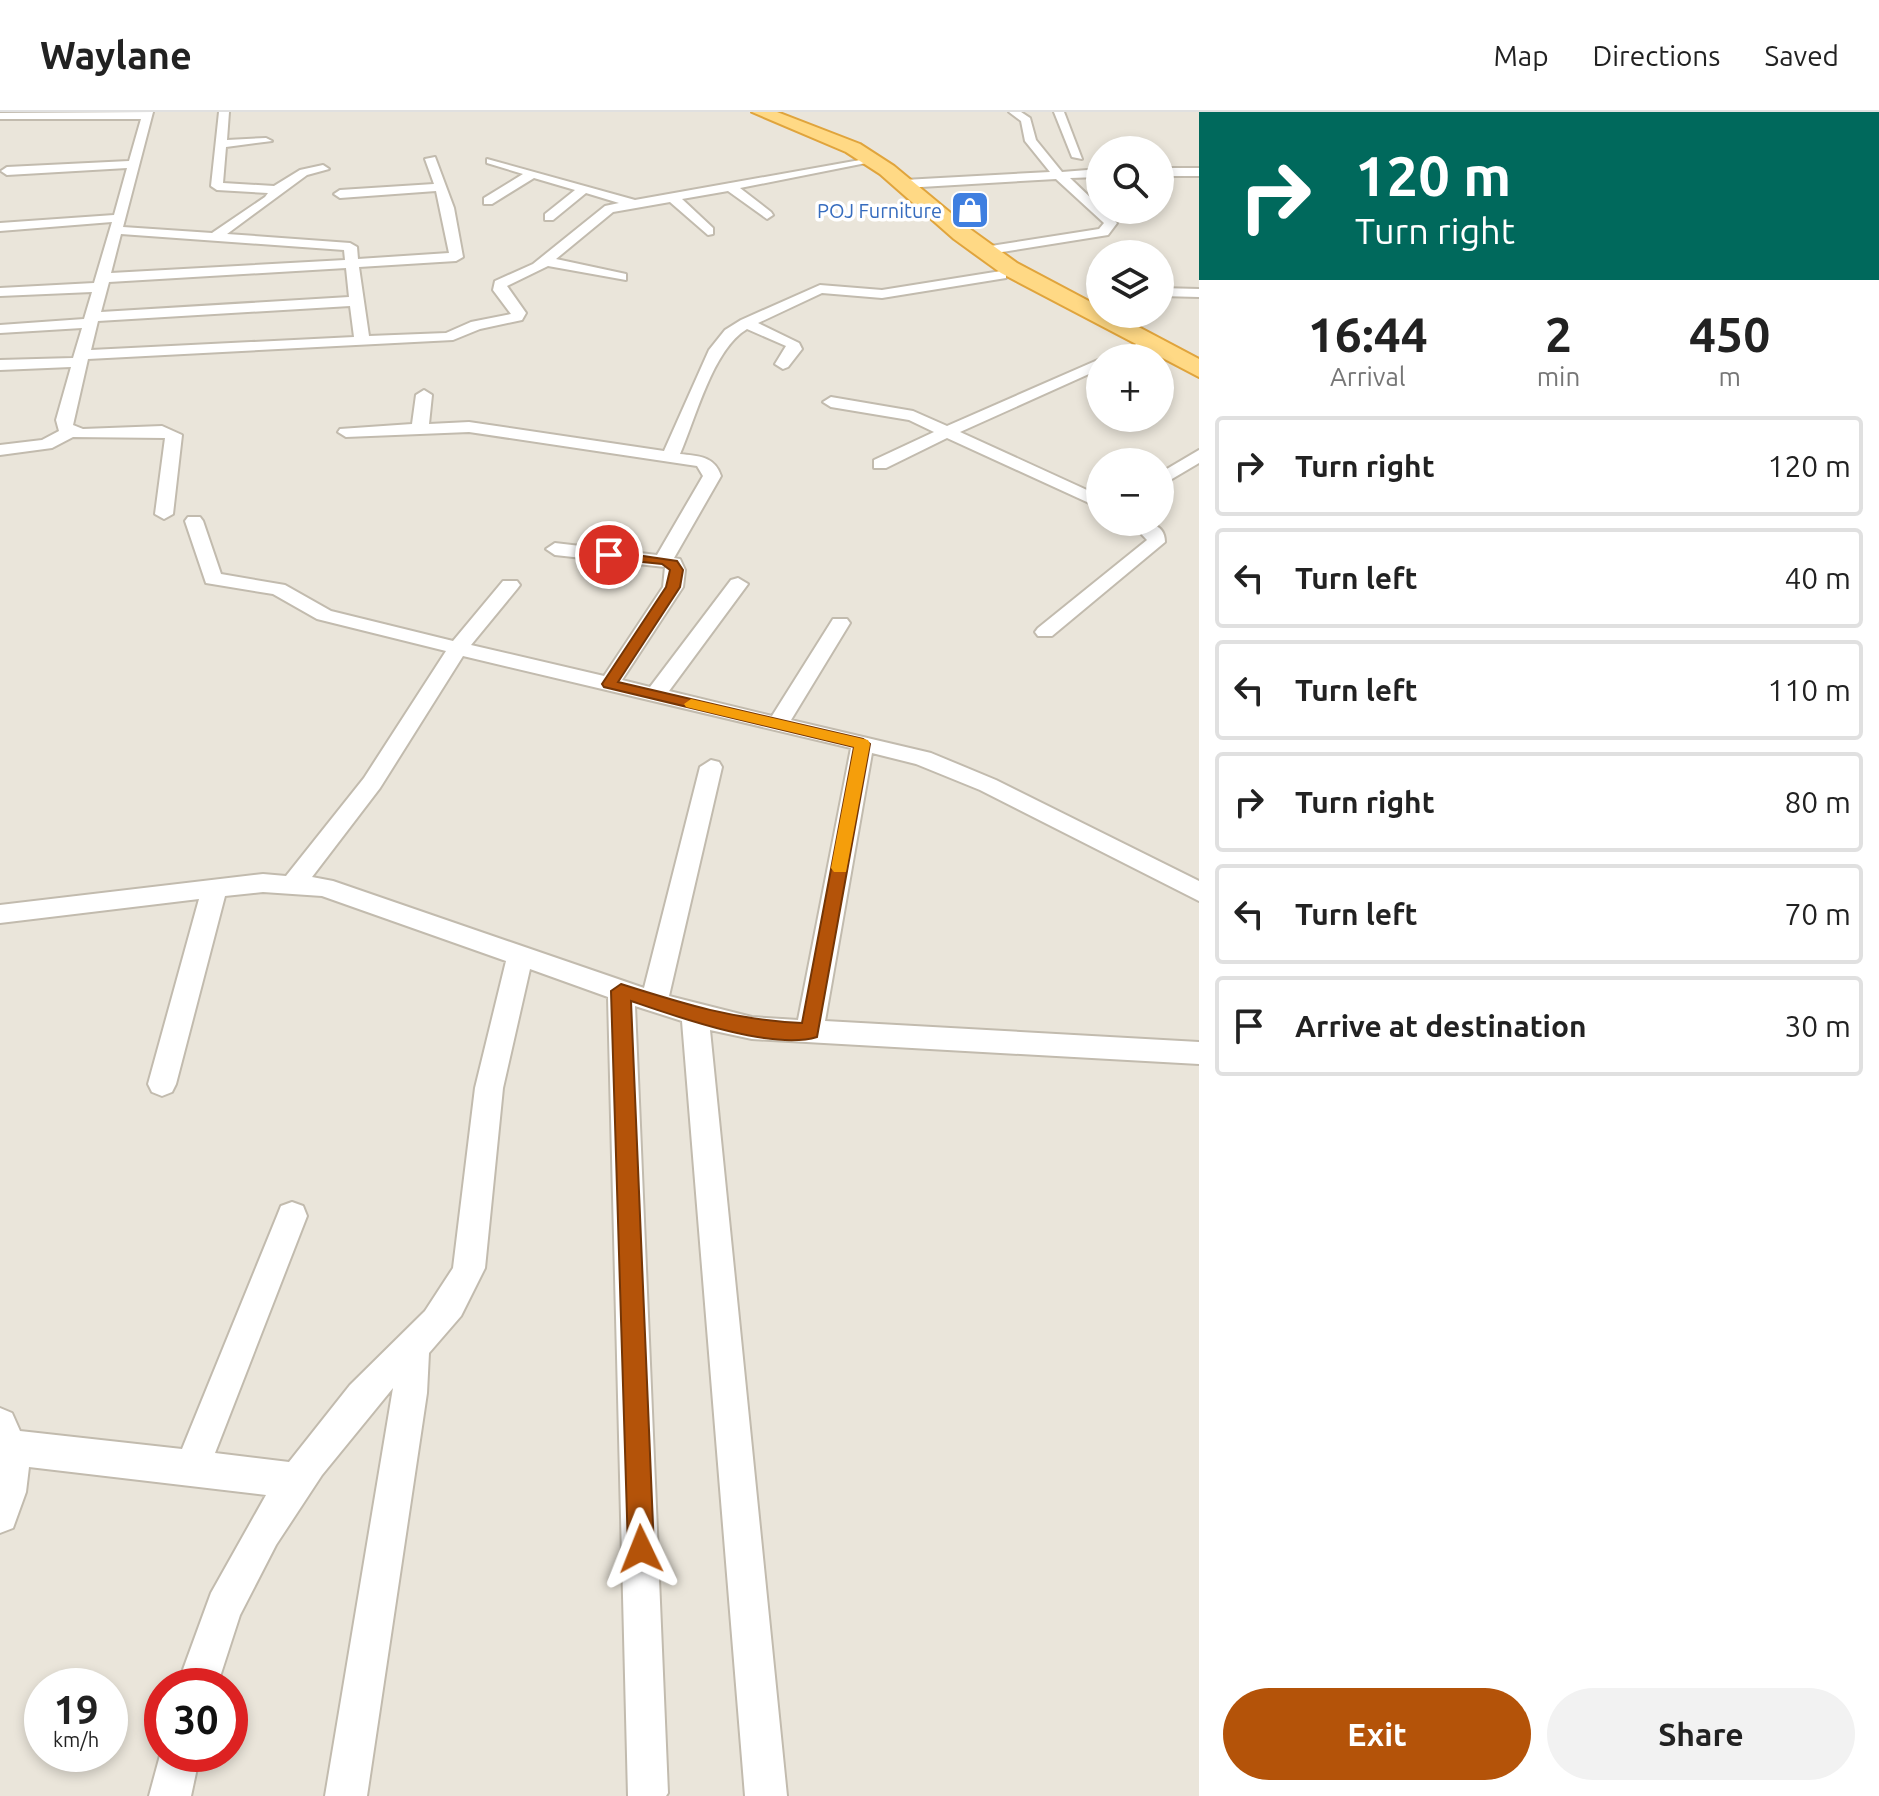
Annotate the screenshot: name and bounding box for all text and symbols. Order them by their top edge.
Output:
text: Waylane [40,34,192,76]
text: Map [1493,40,1549,71]
text: Directions [1593,40,1720,71]
text: Saved [1764,40,1839,71]
map controls [1086,136,1174,536]
button: search [1086,136,1174,224]
icon: right [1223,144,1327,248]
text: 120 m [1355,144,1511,207]
shop icon: POJ Furniture [949,189,991,231]
place label: POJ Furniture [817,199,942,222]
text: Turn right [1355,210,1515,251]
button: layers [1086,240,1174,328]
text: 16:44 [1308,307,1428,361]
text: 2 [1545,307,1572,361]
text: 450 [1689,307,1770,361]
button: + [1086,344,1174,432]
text: Arrival [1330,362,1406,391]
text: min [1537,362,1580,391]
text: m [1718,362,1741,391]
icon: right [1227,444,1271,488]
button: − [1086,448,1174,536]
text: Turn right [1295,449,1435,483]
text: 120 m [1767,449,1851,483]
pin [575,521,643,589]
icon: arrive [587,533,631,577]
icon: left [1227,556,1271,600]
text: Turn left [1295,561,1417,595]
text: 40 m [1784,561,1851,595]
icon: left [1227,668,1271,712]
text: Turn left [1295,673,1417,707]
text: 110 m [1767,673,1851,707]
icon: right [1227,780,1271,824]
text: Turn right [1295,785,1435,819]
text: 80 m [1784,785,1851,819]
icon: left [1227,892,1271,936]
text: Turn left [1295,897,1417,931]
text: 70 m [1784,897,1851,931]
icon: arrive [1227,1004,1271,1048]
text: Arrive at destination [1295,1009,1587,1043]
text: 30 m [1784,1009,1851,1043]
position arrow [599,1507,683,1591]
speed limit sign: 30 [144,1668,248,1772]
text: 19 [53,1687,99,1732]
button: Exit [1223,1688,1531,1780]
button: Share [1547,1688,1855,1780]
text: km/h [53,1728,99,1751]

